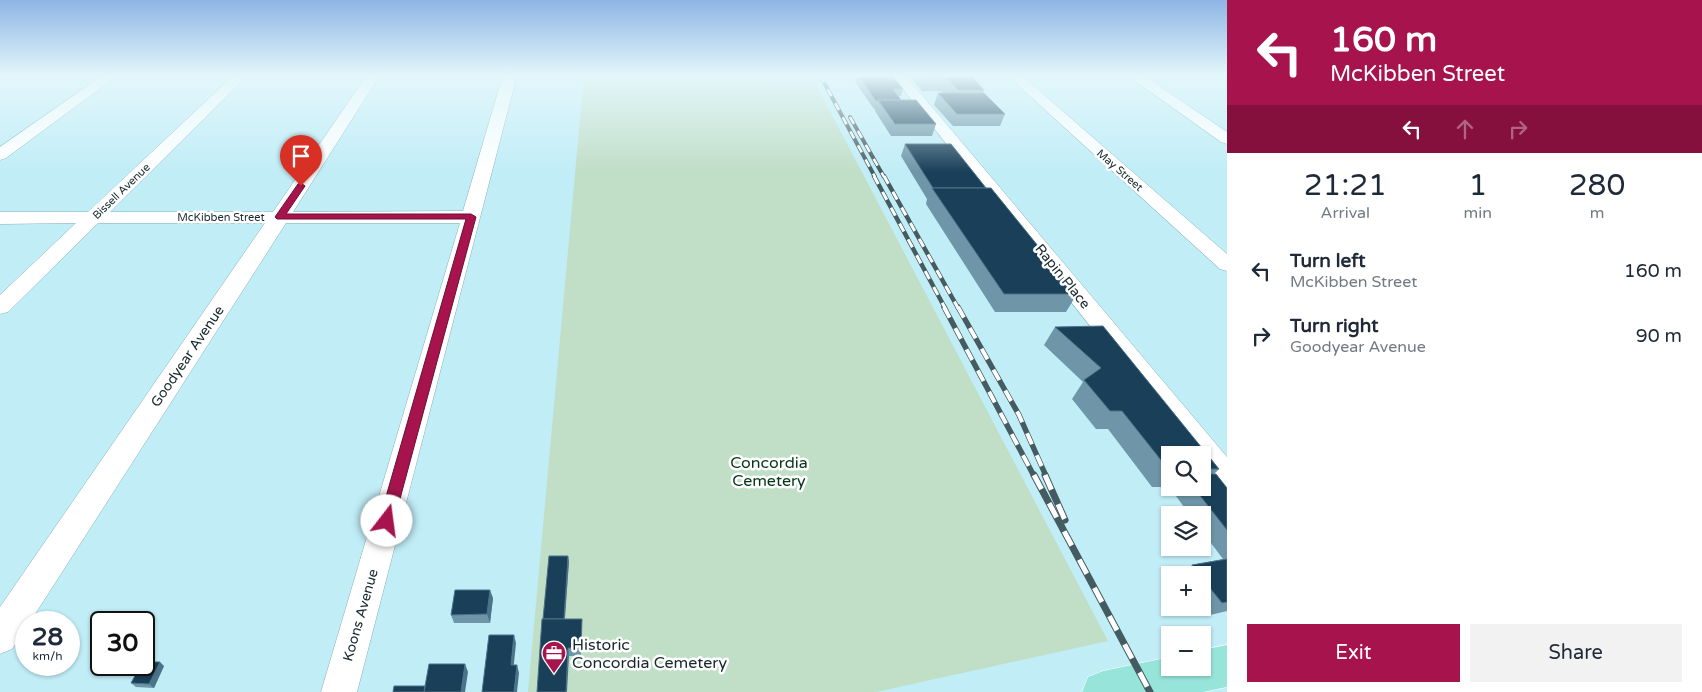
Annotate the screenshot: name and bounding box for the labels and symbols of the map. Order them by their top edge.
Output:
pin [280,135,322,186]
street label: May Street [1094,147,1145,194]
street label: Bissell Avenue [90,161,153,222]
street label: McKibben Street [177,211,265,224]
street label: Rapin Place [1031,241,1094,312]
street label: Goodyear Avenue [147,302,228,410]
park label: Concordia Cemetery [730,453,808,491]
position arrow [360,494,412,546]
street label: Koons Avenue [339,567,382,663]
speed limit sign: 30 [90,611,155,676]
place label: Historic Concordia Cemetery [572,635,727,673]
office icon: Historic Concordia Cemetery [541,640,567,674]

